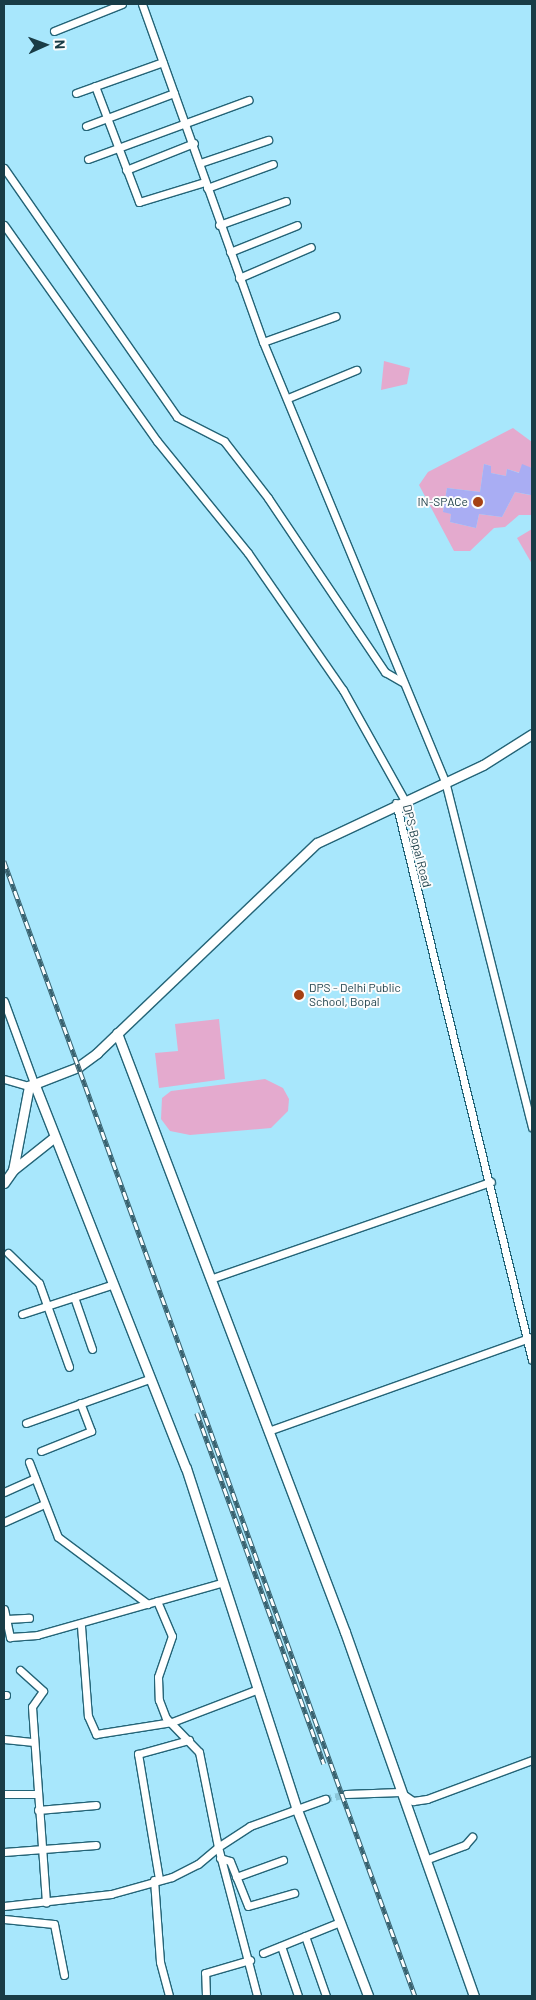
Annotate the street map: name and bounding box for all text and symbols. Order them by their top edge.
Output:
north arrow [20,20,70,70]
text: N [52,40,69,49]
place label: IN-SPACe [417,495,468,509]
marker: IN-SPACe [472,496,484,508]
street label: DPS-Bopal Road [400,803,434,889]
place label: DPS - Delhi Public School, Bopal [309,981,401,1009]
marker: DPS - Delhi Public School, Bopal [293,989,305,1001]

